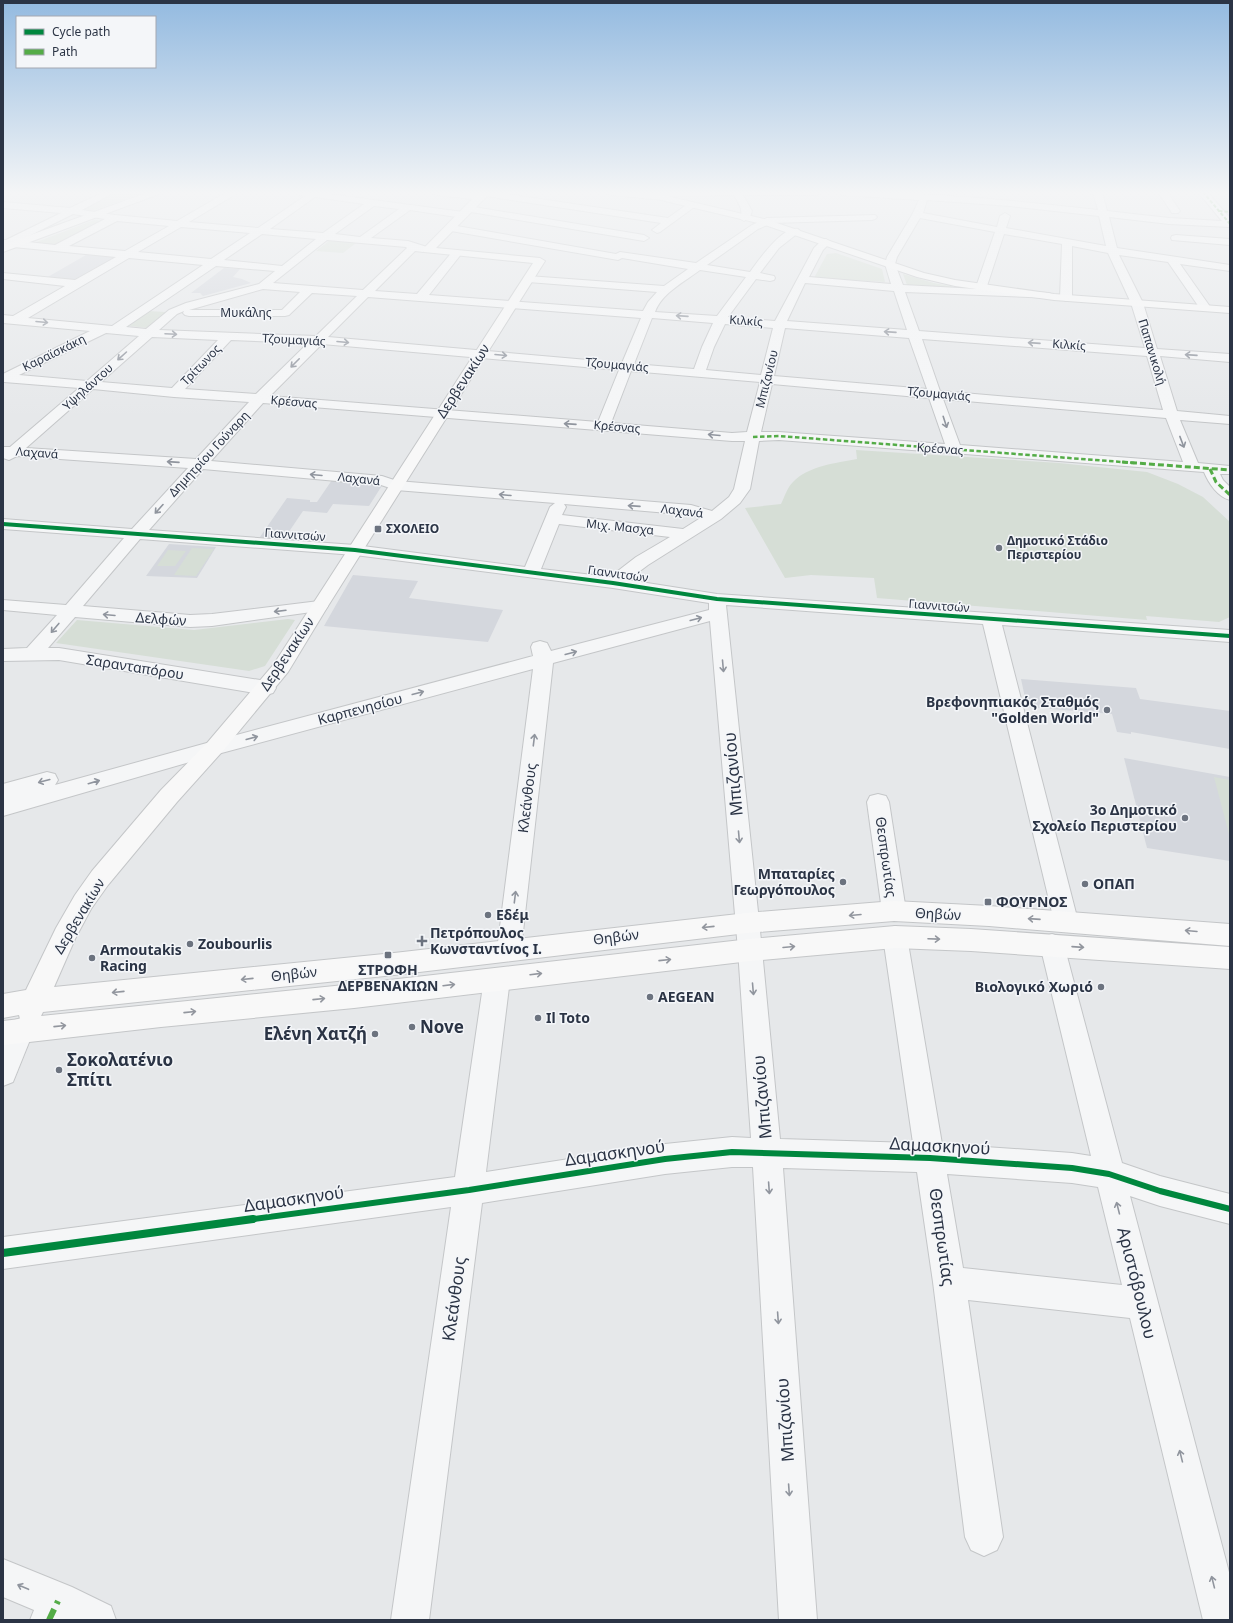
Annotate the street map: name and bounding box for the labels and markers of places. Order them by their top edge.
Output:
place label: ΣΧΟΛΕΙΟ [386,520,439,537]
marker: ΣΧΟΛΕΙΟ [373,524,383,534]
place label: Δημοτικό Στάδιο Περιστερίου [1007,532,1108,563]
marker: Δημοτικό Στάδιο Περιστερίου [994,543,1004,553]
place label: Βρεφονηπιακός Σταθμός "Golden World" [926,692,1099,727]
marker: Βρεφονηπιακός Σταθμός "Golden World" [1102,705,1112,715]
place label: 3ο Δημοτικό Σχολείο Περιστερίου [1032,800,1177,835]
marker: 3ο Δημοτικό Σχολείο Περιστερίου [1180,813,1190,823]
place label: Μπαταρίες Γεωργόπουλος [733,864,835,899]
place label: ΟΠΑΠ [1093,874,1135,893]
marker: Μπαταρίες Γεωργόπουλος [838,877,848,887]
marker: ΟΠΑΠ [1080,879,1090,889]
place label: ΦΟΥΡΝΟΣ [996,892,1067,911]
marker: ΦΟΥΡΝΟΣ [983,897,993,907]
place label: Εδέμ [496,905,529,924]
marker: Εδέμ [483,910,493,920]
place label: Πετρόπουλος Κωνσταντίνος Ι. [430,923,542,958]
place label: Zoubourlis [198,934,272,953]
marker: Πετρόπουλος Κωνσταντίνος Ι. [417,936,427,946]
marker: Zoubourlis [185,939,195,949]
place label: Armoutakis Racing [100,940,182,975]
marker: ΣΤΡΟΦΗ ΔΕΡΒΕΝΑΚΙΩΝ [383,950,393,960]
marker: Armoutakis Racing [87,953,97,963]
place label: ΣΤΡΟΦΗ ΔΕΡΒΕΝΑΚΙΩΝ [338,960,438,995]
place label: Βιολογικό Χωριό [975,977,1093,996]
marker: Βιολογικό Χωριό [1096,982,1106,992]
place label: AEGEAN [658,987,715,1006]
marker: AEGEAN [645,992,655,1002]
place label: Il Toto [546,1008,590,1027]
marker: Il Toto [533,1013,543,1023]
place label: Nove [420,1015,464,1038]
place label: Ελένη Χατζή [264,1022,367,1045]
marker: Nove [407,1022,417,1032]
marker: Ελένη Χατζή [370,1029,380,1039]
place label: Σοκολατένιο Σπίτι [67,1048,173,1091]
marker: Σοκολατένιο Σπίτι [54,1065,64,1075]

